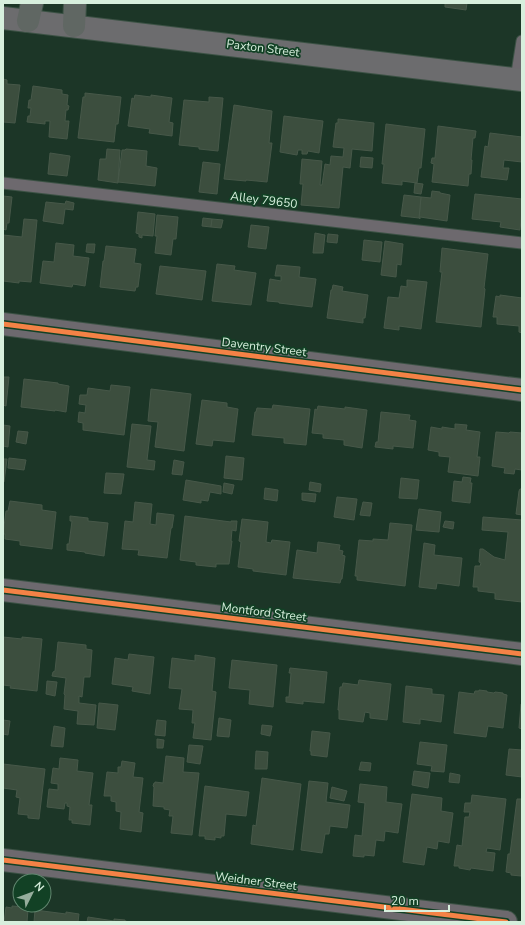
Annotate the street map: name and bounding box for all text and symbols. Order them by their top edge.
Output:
street label: Paxton Street [226,36,301,61]
street label: Alley 79650 [230,188,298,212]
street label: Daventry Street [221,334,308,360]
street label: Montford Street [221,599,308,625]
street label: Weidner Street [214,868,298,894]
north arrow [12,873,52,913]
text: N [31,879,47,895]
scale bar [385,887,449,913]
text: 20 m [391,893,419,909]

